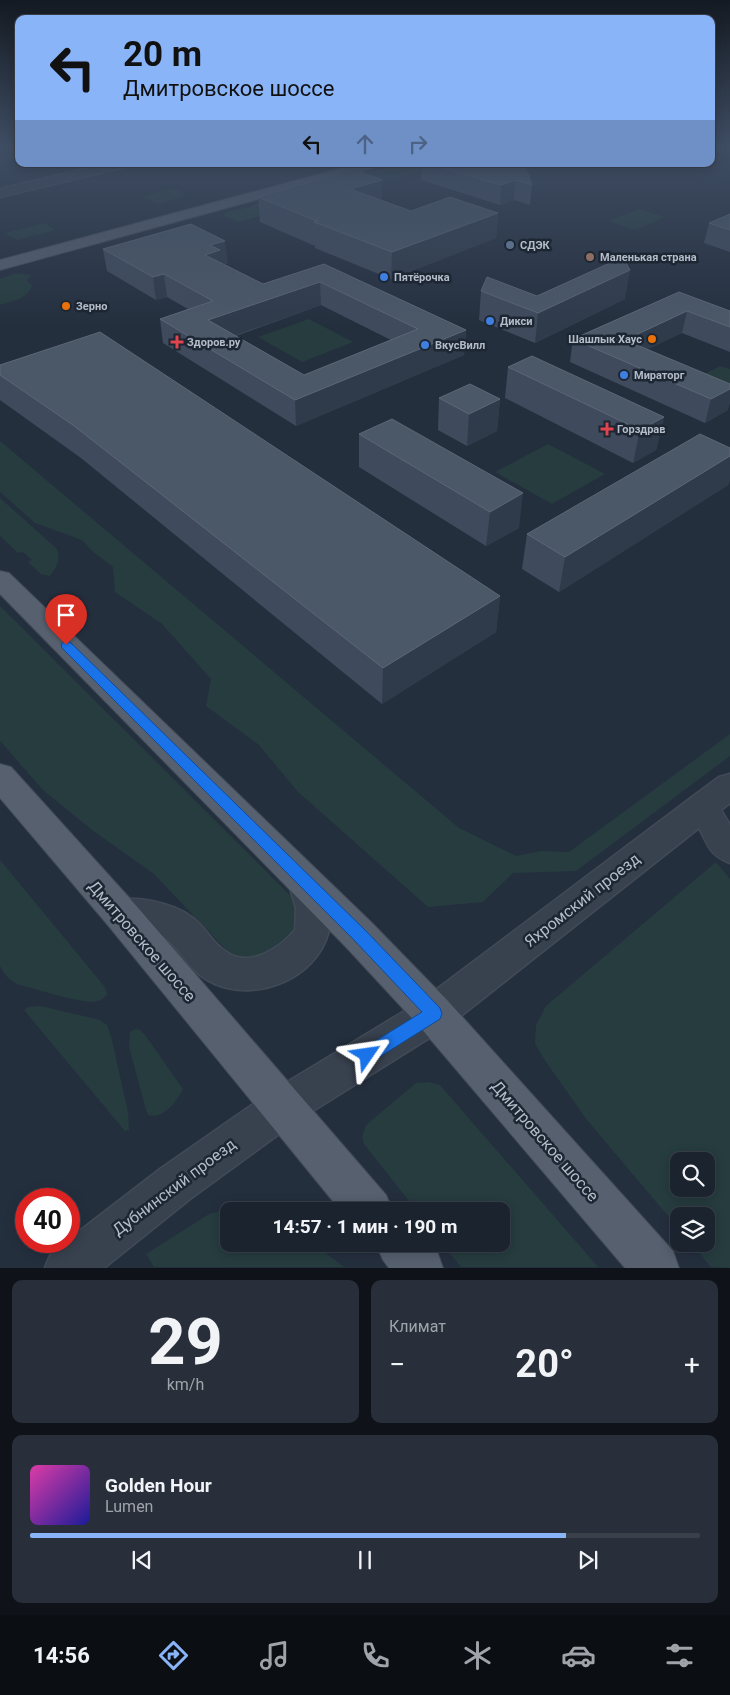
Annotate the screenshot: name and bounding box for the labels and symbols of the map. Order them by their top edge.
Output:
marker: СДЭК [504,239,516,251]
place label: СДЭК [520,239,551,252]
marker: Маленькая страна [584,251,596,263]
place label: Маленькая страна [600,251,697,264]
marker: Пятёрочка [378,271,390,283]
place label: Пятёрочка [394,271,450,284]
marker: Зерно [60,300,72,312]
place label: Зерно [76,300,107,313]
marker: Дикси [484,315,496,327]
place label: Дикси [500,315,533,328]
place label: Шашлык Хаус [568,333,642,346]
marker: Шашлык Хаус [646,333,658,345]
marker: Здоров.ру [171,336,183,348]
place label: Здоров.ру [187,336,241,349]
marker: ВкусВилл [419,339,431,351]
place label: ВкусВилл [435,339,485,352]
marker: Мираторг [618,369,630,381]
place label: Мираторг [634,369,685,382]
marker: Горздрав [601,423,613,435]
place label: Горздрав [617,423,665,436]
pin [45,594,87,645]
street label: Яхромский проезд [521,849,644,951]
street label: Дмитровское шоссе [84,877,200,1005]
position arrow [340,1028,392,1080]
street label: Дмитровское шоссе [487,1077,603,1205]
street label: Дубнинский проезд [109,1134,240,1239]
speed limit sign: 40 [15,1188,80,1253]

